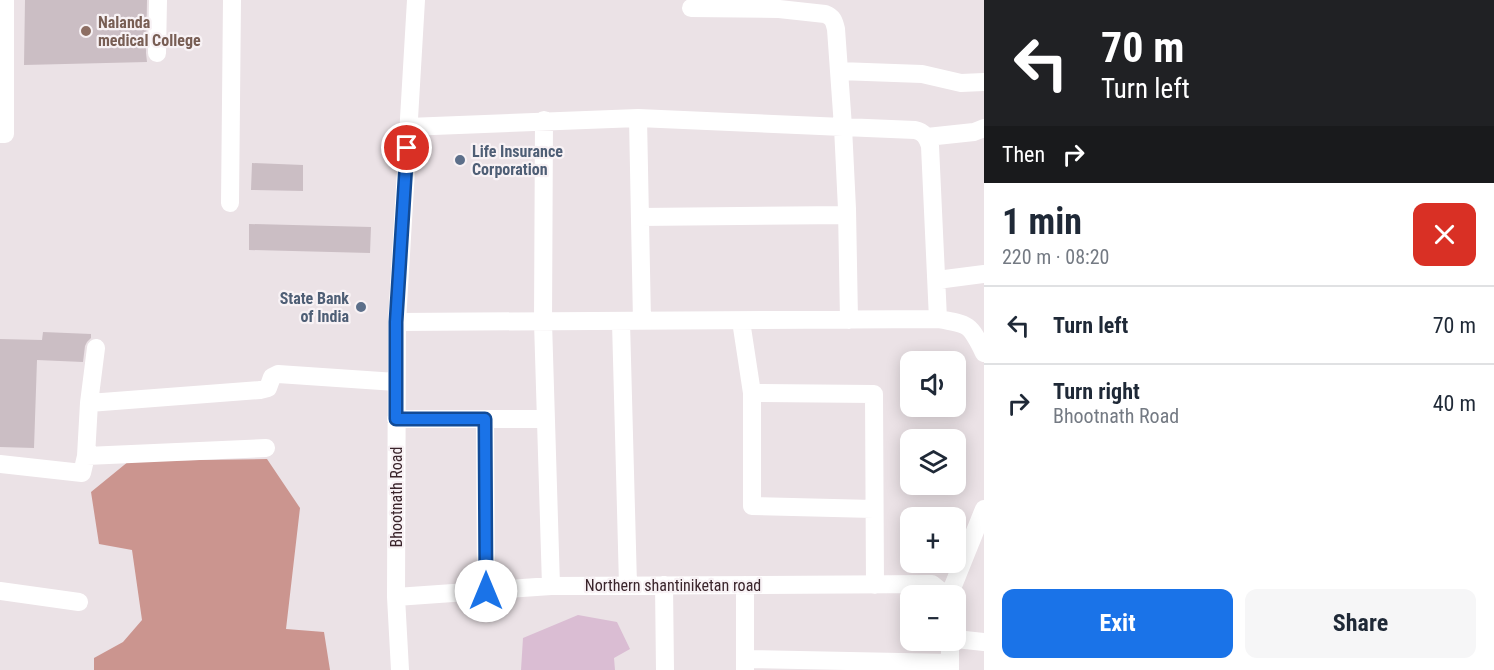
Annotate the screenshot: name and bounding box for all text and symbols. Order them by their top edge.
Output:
place label: Nalanda medical College [98,13,201,50]
text: 70 m [1101,23,1184,72]
marker: Nalanda medical College [79,24,93,38]
icon: left [1002,24,1080,102]
text: Turn left [1101,73,1190,105]
pin [381,122,432,173]
icon: arrive [390,131,423,164]
icon: right [1057,138,1090,171]
place label: Life Insurance Corporation [472,142,563,179]
text: Then [1002,142,1045,167]
marker: Life Insurance Corporation [453,153,467,167]
text: 1 min [1002,201,1082,243]
button: close [1413,203,1476,266]
text: 220 m · 08:20 [1002,245,1109,269]
place label: State Bank of India [280,289,349,326]
marker: State Bank of India [354,300,368,314]
icon: left [1002,309,1035,342]
text: Turn left [1053,313,1128,338]
text: 70 m [1433,313,1476,338]
map controls [900,351,966,651]
button: sound [900,351,966,417]
text: Turn right [1053,379,1140,404]
icon: right [1002,387,1035,420]
text: 40 m [1433,391,1476,416]
text: Bhootnath Road [1053,404,1179,428]
button: layers [900,429,966,495]
street label: Bhootnath Road [387,447,406,547]
button: + [900,507,966,573]
position arrow [454,559,518,623]
street label: Northern shantiniketan road [585,576,761,595]
button: − [900,585,966,651]
button: Exit [1002,589,1233,658]
button: Share [1245,589,1476,658]

